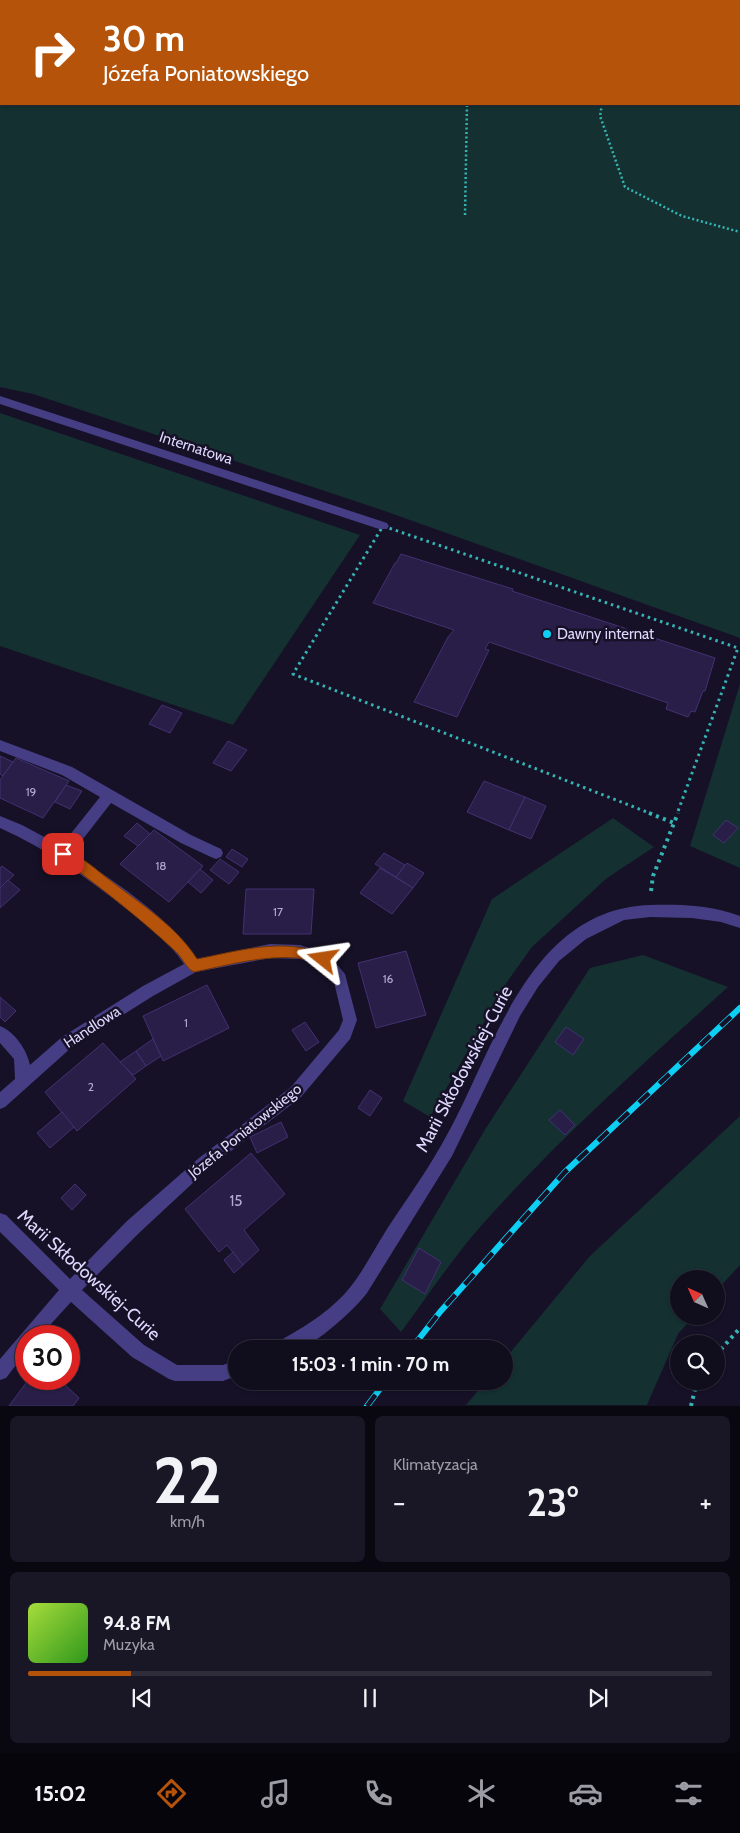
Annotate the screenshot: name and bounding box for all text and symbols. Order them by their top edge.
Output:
text: 30 m [103,17,185,60]
icon: right [20,20,85,85]
text: Józefa Poniatowskiego [103,60,309,87]
street label: Internatowa [157,428,236,469]
place label: Dawny internat [557,625,654,643]
marker: Dawny internat [541,628,553,640]
house number: 19 [26,784,37,799]
pin [42,833,84,875]
icon: arrive [49,840,77,868]
house number: 18 [155,858,167,873]
house number: 17 [273,904,283,919]
position arrow [296,932,348,984]
house number: 16 [383,971,394,986]
street label: Marii Skłodowskiej-Curie [411,982,517,1156]
street label: Handlowa [60,1002,124,1052]
house number: 1 [184,1015,188,1030]
house number: 2 [88,1079,94,1094]
street label: Józefa Poniatowskiego [184,1080,305,1183]
house number: 15 [229,1192,243,1210]
street label: Marii Skłodowskiej-Curie [13,1205,165,1345]
north arrow [670,1270,725,1325]
map controls [670,1270,725,1390]
speed limit sign: 30 [15,1325,80,1390]
button: search [670,1335,725,1390]
text: 15:03 · 1 min · 70 m [292,1353,449,1376]
text: 22 [153,1440,222,1519]
text: Klimatyzacja [393,1455,478,1474]
text: 23° [527,1479,578,1526]
text: − [393,1485,405,1519]
text: + [700,1485,712,1519]
text: km/h [170,1512,205,1531]
text: 94.8 FM [103,1612,171,1635]
text: Muzyka [103,1635,155,1654]
icon: previous [128,1684,156,1712]
icon: pause [356,1684,384,1712]
icon: next [584,1684,612,1712]
icon: directions [154,1776,189,1811]
icon: music [258,1776,293,1811]
icon: phone [361,1776,396,1811]
icon: climate [464,1776,499,1811]
icon: car [568,1776,603,1811]
icon: filters [671,1776,706,1811]
text: 15:02 [34,1780,86,1807]

